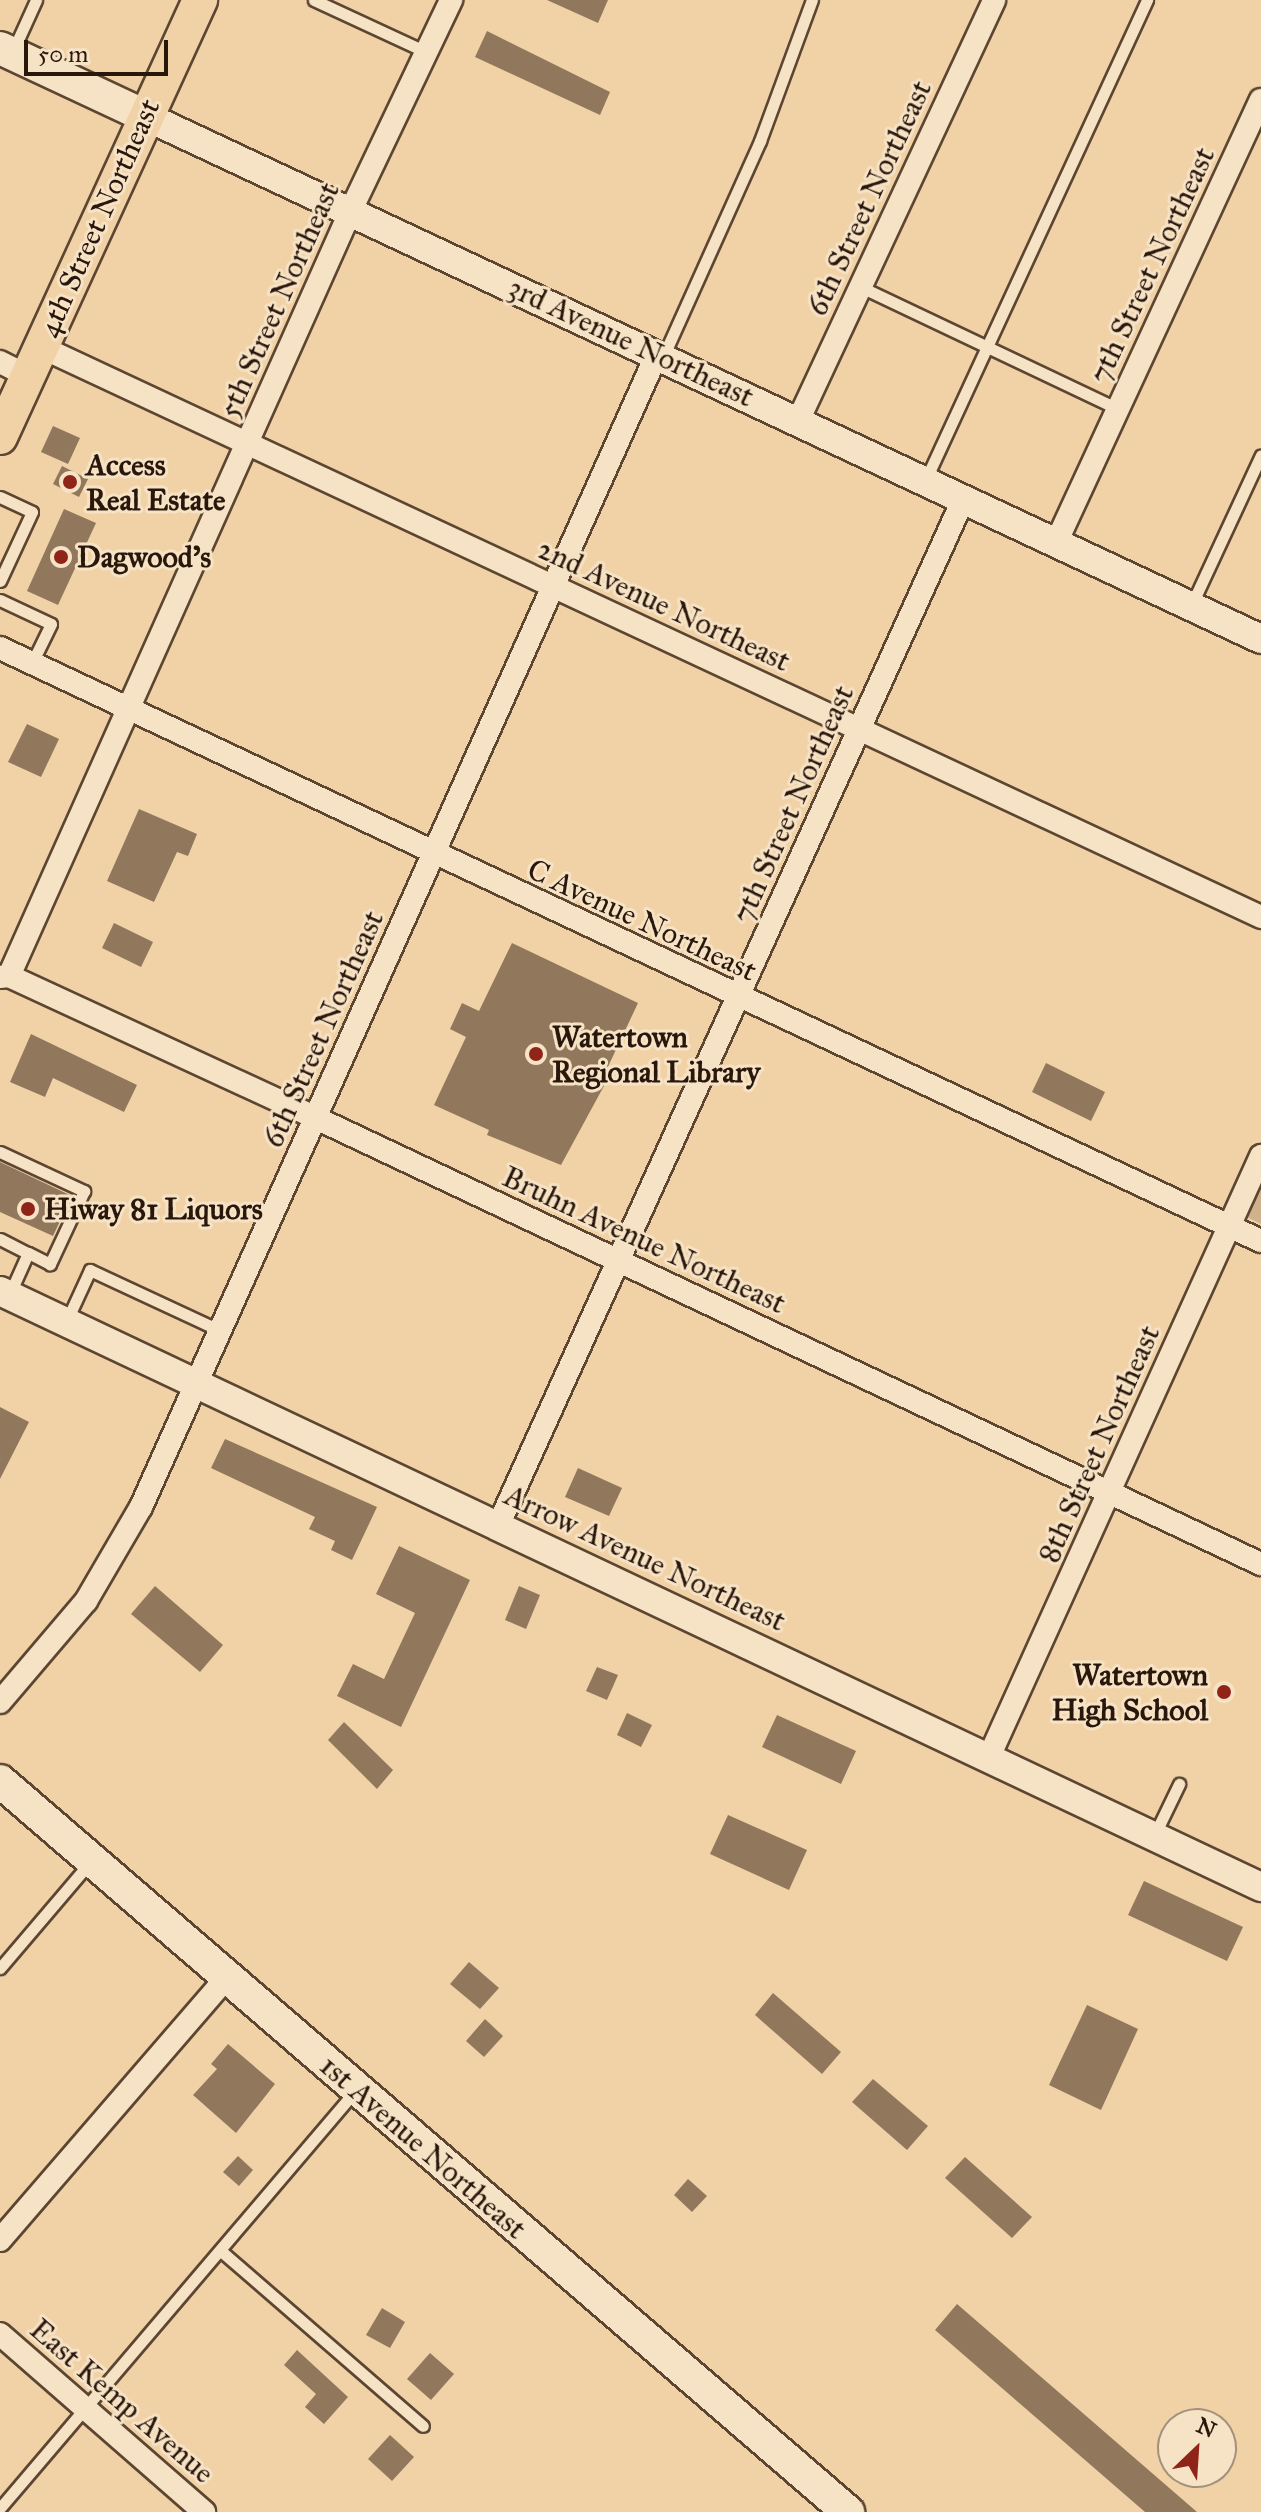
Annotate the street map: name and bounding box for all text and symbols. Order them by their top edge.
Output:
scale bar [28,24,172,74]
text: 50 m [38,39,88,69]
street label: 6th Street Northeast [799,75,939,321]
street label: 4th Street Northeast [30,93,168,343]
street label: 7th Street Northeast [1082,141,1222,389]
street label: 5th Street Northeast [211,177,347,423]
street label: 3rd Avenue Northeast [503,269,759,415]
place label: Access Real Estate [86,447,226,518]
marker: Access Real Estate [61,473,79,491]
street label: 2nd Avenue Northeast [532,531,796,679]
place label: Dagwood's [77,539,211,575]
marker: Dagwood's [52,548,70,566]
street label: 7th Street Northeast [724,680,862,928]
street label: C Avenue Northeast [522,851,762,989]
street label: 6th Street Northeast [255,905,391,1153]
place label: Watertown Regional Library [552,1019,760,1090]
marker: Watertown Regional Library [527,1045,545,1063]
street label: Bruhn Avenue Northeast [497,1159,791,1321]
place label: Hiway 81 Liquors [44,1191,263,1227]
marker: Hiway 81 Liquors [19,1200,37,1218]
street label: 8th Street Northeast [1030,1320,1168,1568]
street label: Arrow Avenue Northeast [499,1477,791,1639]
place label: Watertown High School [1052,1657,1208,1728]
marker: Watertown High School [1215,1683,1233,1701]
street label: 1st Avenue Northeast [312,2048,534,2246]
street label: East Kemp Avenue [22,2311,222,2491]
north arrow [1157,2408,1237,2488]
text: N [1192,2411,1221,2444]

